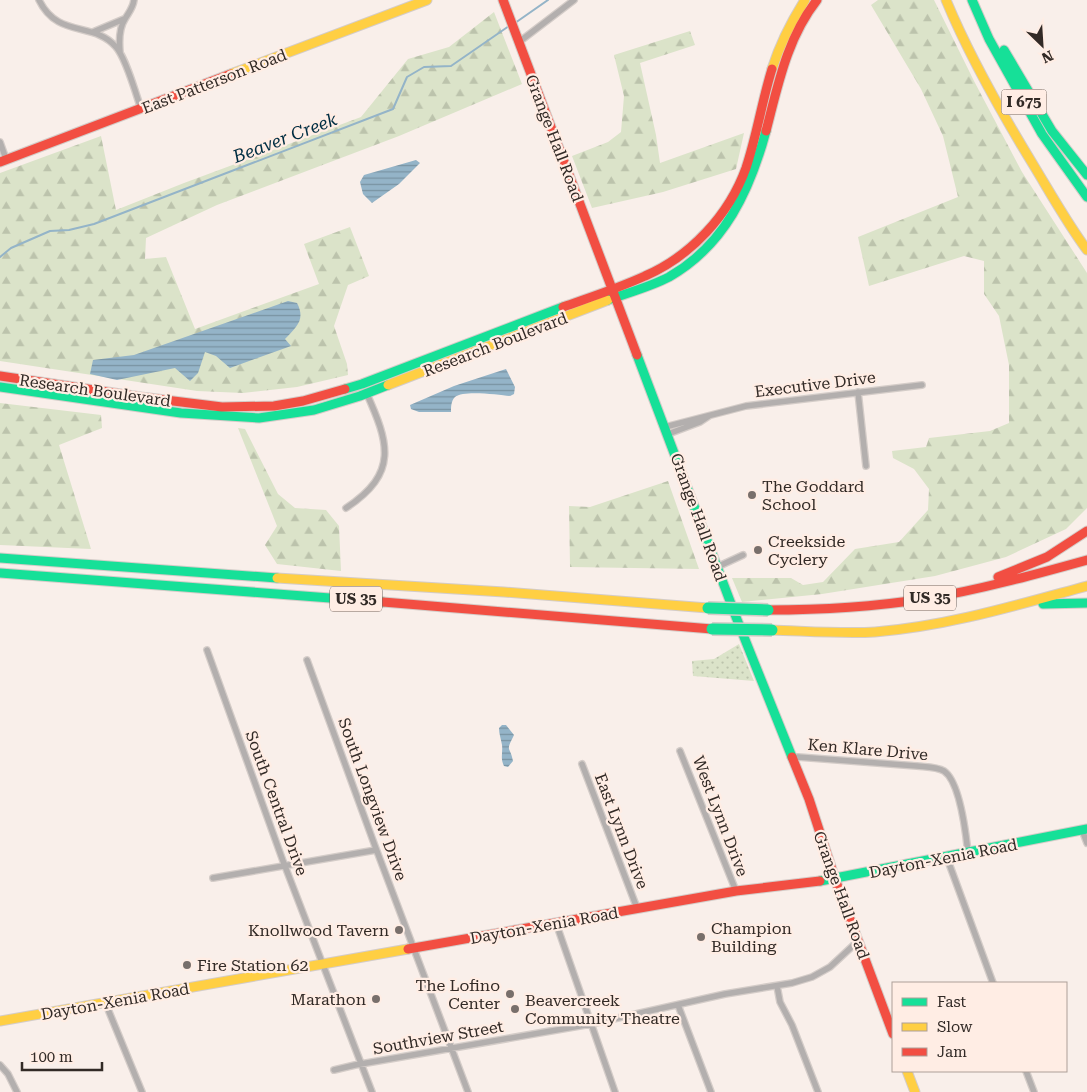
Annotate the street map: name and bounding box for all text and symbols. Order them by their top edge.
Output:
north arrow [1017,20,1067,70]
street label: East Patterson Road [139,45,289,118]
text: N [1039,47,1056,66]
street label: Grange Hall Road [522,72,588,204]
road number: I 675 [1002,90,1046,114]
water label: Beaver Creek [229,108,340,167]
street label: Research Boulevard [420,308,570,381]
street label: Executive Drive [754,368,877,401]
street label: Research Boulevard [18,370,172,411]
street label: Grange Hall Road [667,451,730,584]
place label: The Goddard School [762,477,864,514]
marker: The Goddard School [746,489,758,501]
place label: Creekside Cyclery [768,532,845,569]
marker: Creekside Cyclery [752,544,764,556]
road number: US 35 [330,586,382,612]
road number: US 35 [904,586,956,610]
street label: South Longview Drive [334,715,411,883]
street label: South Central Drive [241,728,312,878]
street label: Ken Klare Drive [807,735,929,764]
street label: West Lynn Drive [689,753,752,879]
street label: East Lynn Drive [591,771,652,892]
street label: Grange Hall Road [810,829,873,962]
street label: Dayton-Xenia Road [867,835,1019,882]
street label: Dayton-Xenia Road [468,903,620,948]
place label: Champion Building [711,919,792,956]
place label: Knollwood Tavern [248,921,389,940]
marker: Knollwood Tavern [393,924,405,936]
marker: Champion Building [695,931,707,943]
place label: Fire Station 62 [197,956,308,975]
marker: Fire Station 62 [181,959,193,971]
place label: The Lofino Center [416,976,500,1013]
street label: Dayton-Xenia Road [39,979,191,1024]
legend [892,982,1067,1072]
marker: The Lofino Center [504,988,516,1000]
place label: Marathon [291,990,366,1009]
place label: Beavercreek Community Theatre [525,991,680,1028]
marker: Marathon [370,993,382,1005]
text: Fast [937,993,967,1011]
marker: Beavercreek Community Theatre [509,1003,521,1015]
street label: Southview Street [371,1017,505,1058]
text: Slow [937,1018,973,1036]
scale bar [22,1040,102,1072]
text: Jam [937,1043,967,1061]
text: 100 m [30,1048,73,1066]

